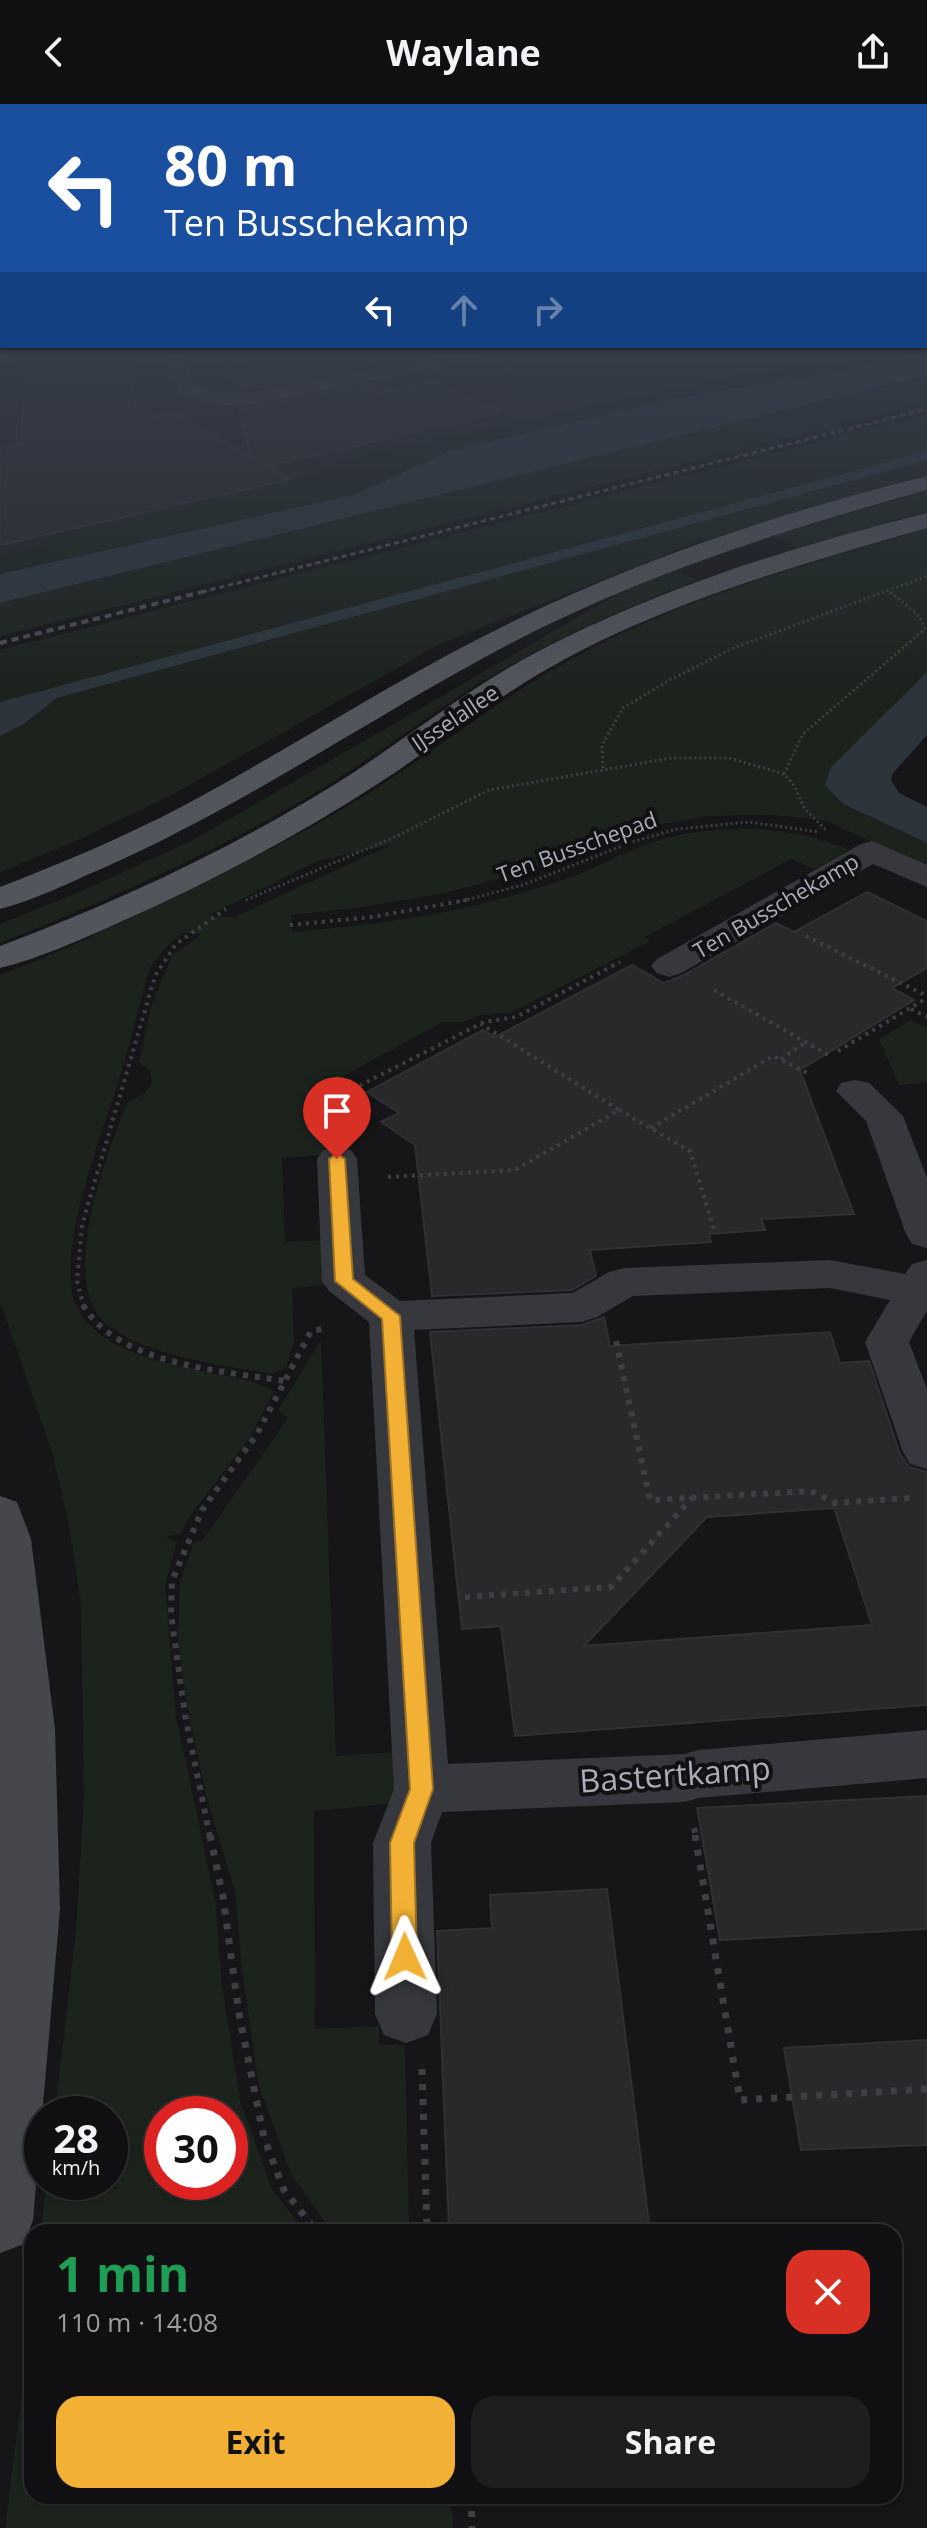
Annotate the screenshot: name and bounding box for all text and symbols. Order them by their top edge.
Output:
text: Waylane [386,28,541,77]
icon: back [32,30,76,74]
icon: share [851,30,895,74]
text: 80 m [164,126,298,202]
icon: left [32,136,136,240]
text: Ten Busschekamp [164,198,469,247]
icon: left [358,288,402,332]
icon: ahead [442,288,486,332]
icon: right [526,288,570,332]
street label: IJsselallee [405,677,504,757]
street label: Ten Busschepad [493,803,661,889]
street label: Ten Busschekamp [687,846,864,965]
pin [303,1077,371,1159]
icon: arrive [315,1089,359,1133]
street label: Bastertkamp [578,1745,772,1802]
position arrow [363,1915,447,1999]
speed limit sign: 30 [144,2096,248,2200]
text: 28 [53,2110,99,2165]
text: km/h [52,2154,100,2181]
text: 1 min [56,2241,189,2306]
button: close [786,2250,870,2334]
text: 110 m · 14:08 [56,2304,218,2340]
button: Exit [56,2396,455,2488]
button: Share [471,2396,870,2488]

